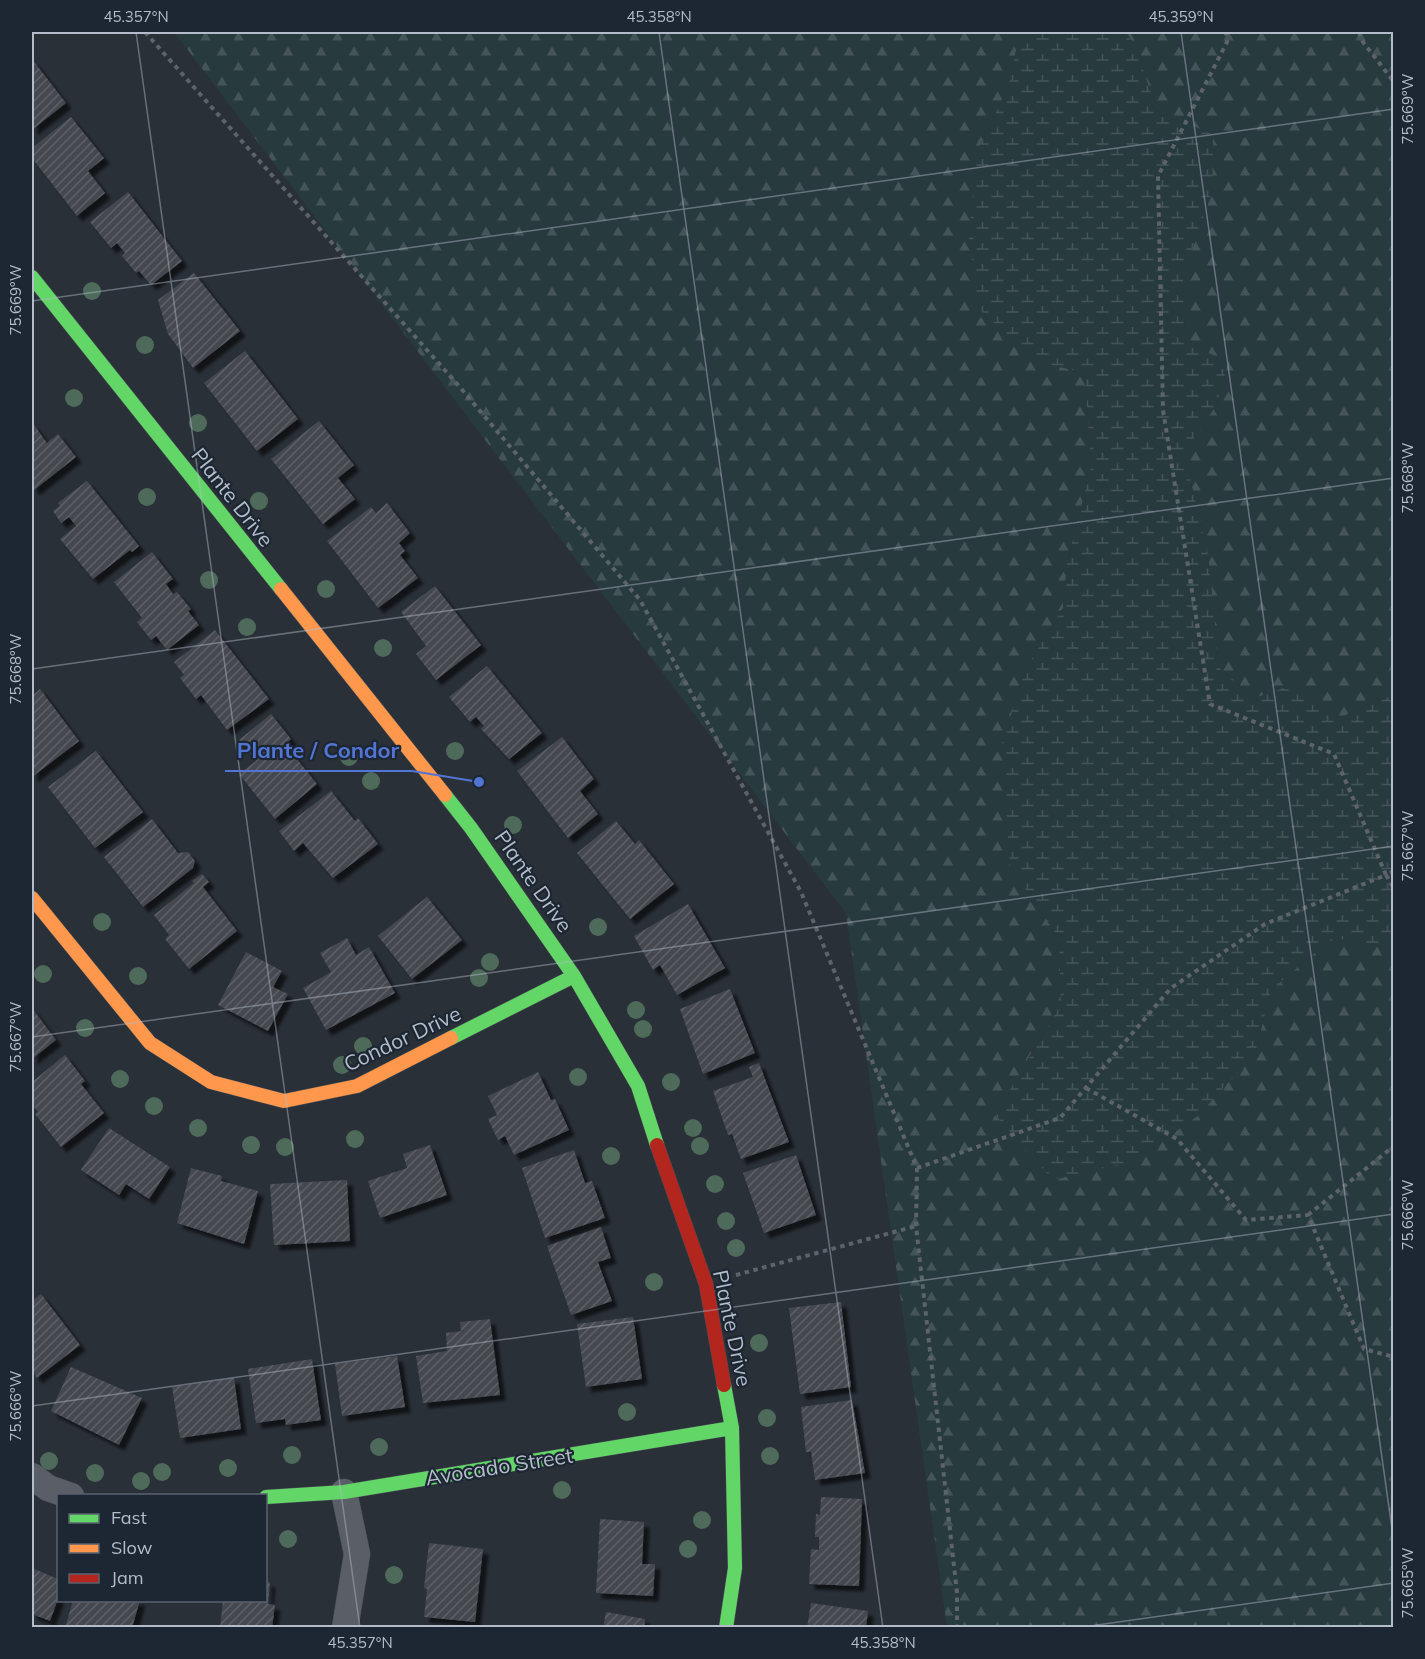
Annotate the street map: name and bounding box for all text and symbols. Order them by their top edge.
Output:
text: 45.357°N [103,7,169,26]
text: 45.358°N [626,7,692,26]
text: 45.359°N [1148,7,1214,26]
text: 75.669°W [1398,73,1417,144]
text: 75.669°W [6,264,25,335]
street label: Plante Drive [186,442,280,552]
text: 75.668°W [1398,442,1417,513]
text: 75.668°W [6,633,25,704]
callout: Plante / Condor [225,731,412,771]
text: Plante / Condor [237,736,400,764]
text: 75.667°W [1398,810,1417,881]
street label: Plante Drive [489,825,579,937]
street label: Condor Drive [339,1000,465,1076]
text: 75.667°W [6,1001,25,1072]
text: 75.666°W [1398,1179,1417,1250]
street label: Plante Drive [708,1267,758,1389]
text: 75.666°W [6,1370,25,1441]
street label: Avocado Street [423,1442,575,1490]
legend [57,1494,267,1602]
text: Fast [111,1506,147,1529]
text: Slow [111,1536,153,1559]
text: 75.665°W [1398,1547,1417,1618]
text: Jam [111,1566,144,1589]
text: 45.357°N [327,1633,393,1652]
text: 45.358°N [850,1633,916,1652]

